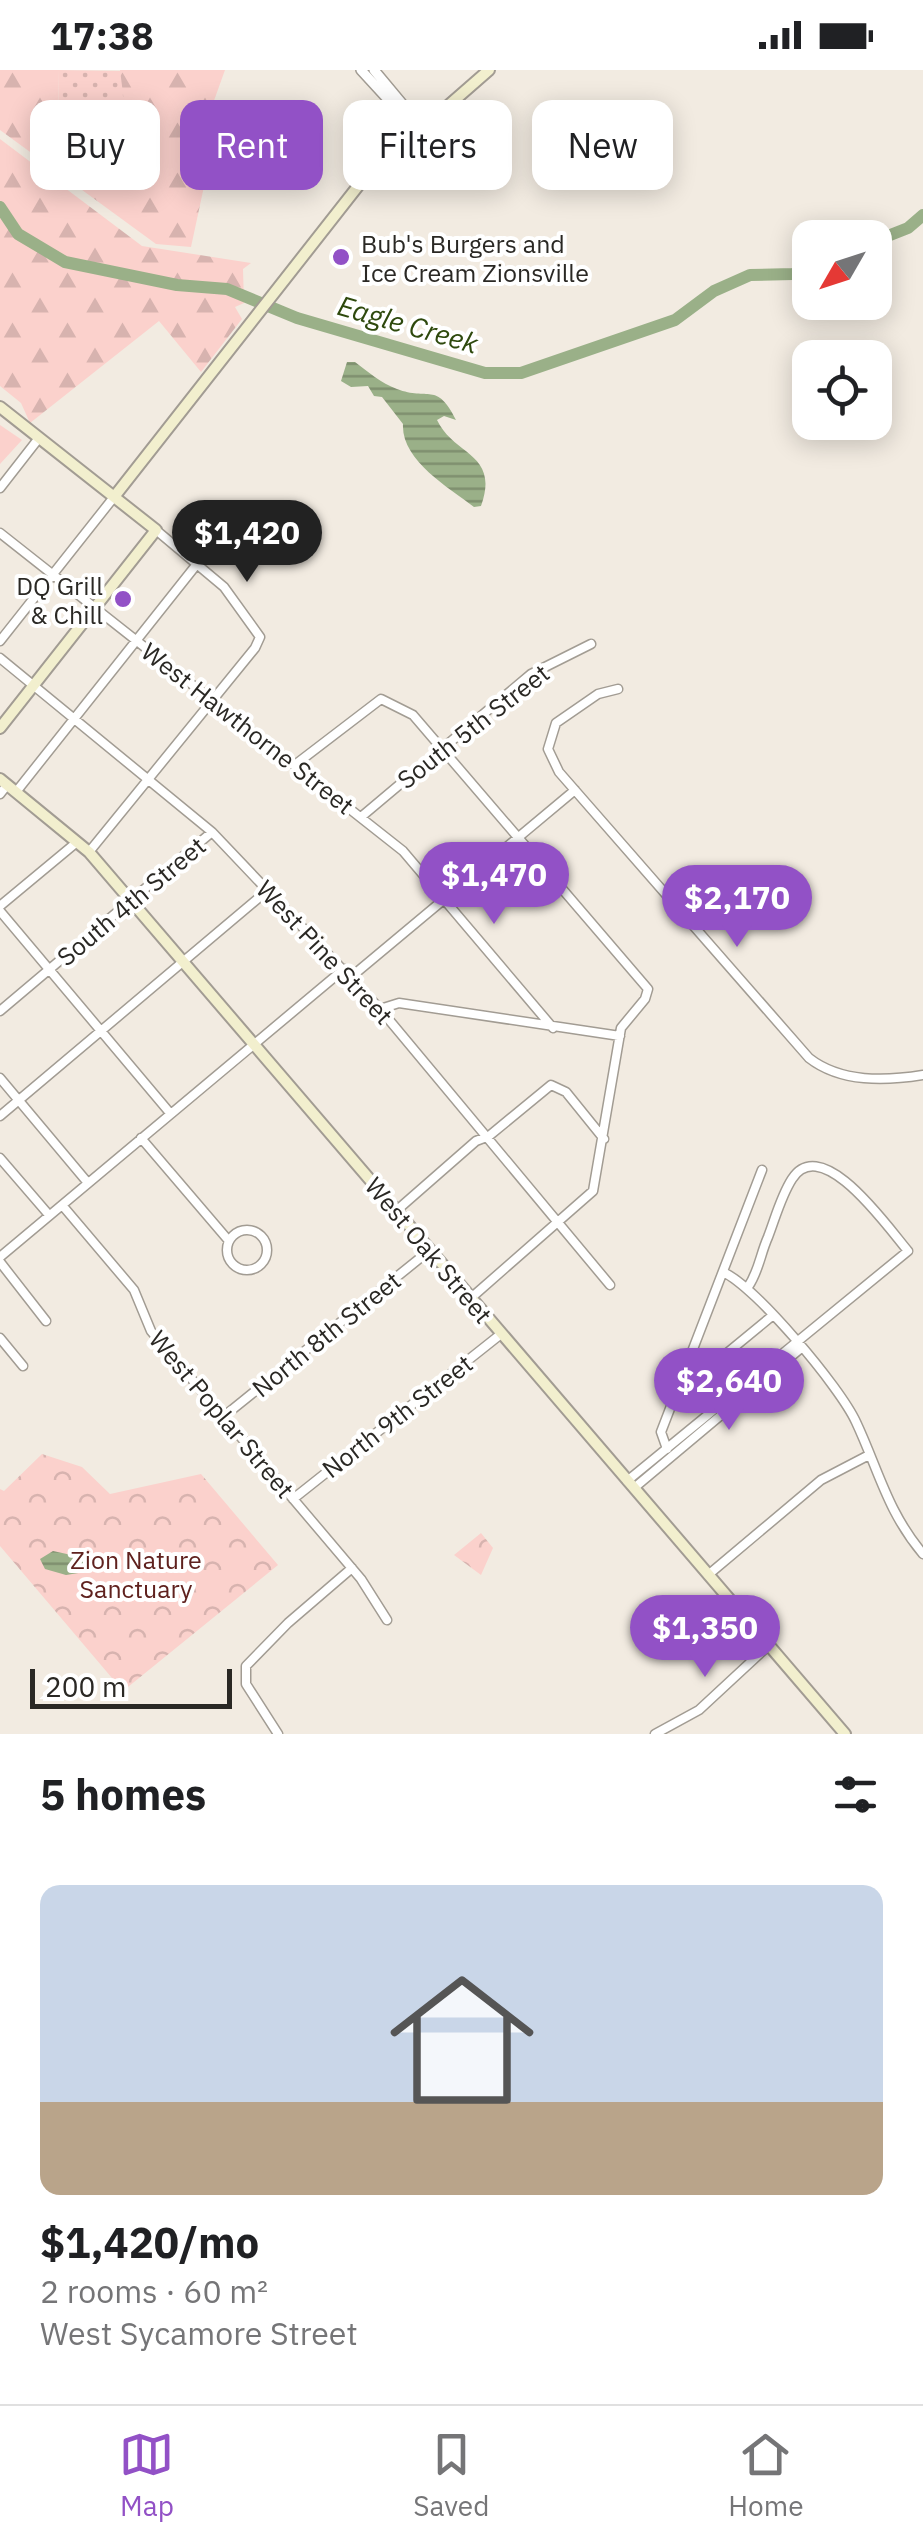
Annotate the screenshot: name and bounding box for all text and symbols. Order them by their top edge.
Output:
text: 17:38 [50,11,154,60]
chip: Buy [30,100,160,190]
chip: Rent [180,100,323,190]
chip: Filters [343,100,512,190]
chip: New [532,100,673,190]
north arrow [792,220,892,320]
map controls [792,220,892,440]
place label: Bub's Burgers and Ice Cream Zionsville [361,227,589,289]
marker: Bub's Burgers and Ice Cream Zionsville [330,246,352,268]
water label: Eagle Creek [333,286,483,362]
button: locate [792,340,892,440]
pin: $1,420 [166,500,328,585]
text: $1,420 [194,511,300,553]
place label: DQ Grill & Chill [16,569,103,631]
marker: DQ Grill & Chill [112,588,134,610]
street label: West Hawthorne Street [135,635,361,821]
street label: South 5th Street [390,656,556,796]
street label: South 4th Street [50,829,212,973]
pin: $1,470 [413,842,575,927]
text: $1,470 [441,853,547,895]
pin: $2,170 [656,865,818,950]
street label: West Pine Street [249,873,401,1031]
text: $2,170 [684,876,790,918]
street label: West Oak Street [358,1170,500,1330]
street label: North 8th Street [245,1264,407,1404]
street label: West Poplar Street [142,1323,302,1505]
street label: North 9th Street [315,1347,479,1485]
pin: $2,640 [648,1348,810,1433]
text: $2,640 [676,1359,782,1401]
park label: Zion Nature Sanctuary [70,1543,202,1605]
pin: $1,350 [624,1595,786,1680]
text: $1,350 [652,1606,758,1648]
scale bar [30,1664,232,1708]
text: 200 m [45,1668,126,1705]
text: 5 homes [40,1767,206,1822]
icon: filters [828,1767,883,1822]
icon: home [372,1950,552,2130]
text: $1,420/mo [40,2215,259,2270]
text: 2 rooms · 60 m² [40,2270,268,2312]
text: West Sycamore Street [40,2312,358,2354]
tab: Map [119,2427,174,2524]
tab: Saved [413,2427,489,2524]
tab: Home [728,2427,804,2524]

